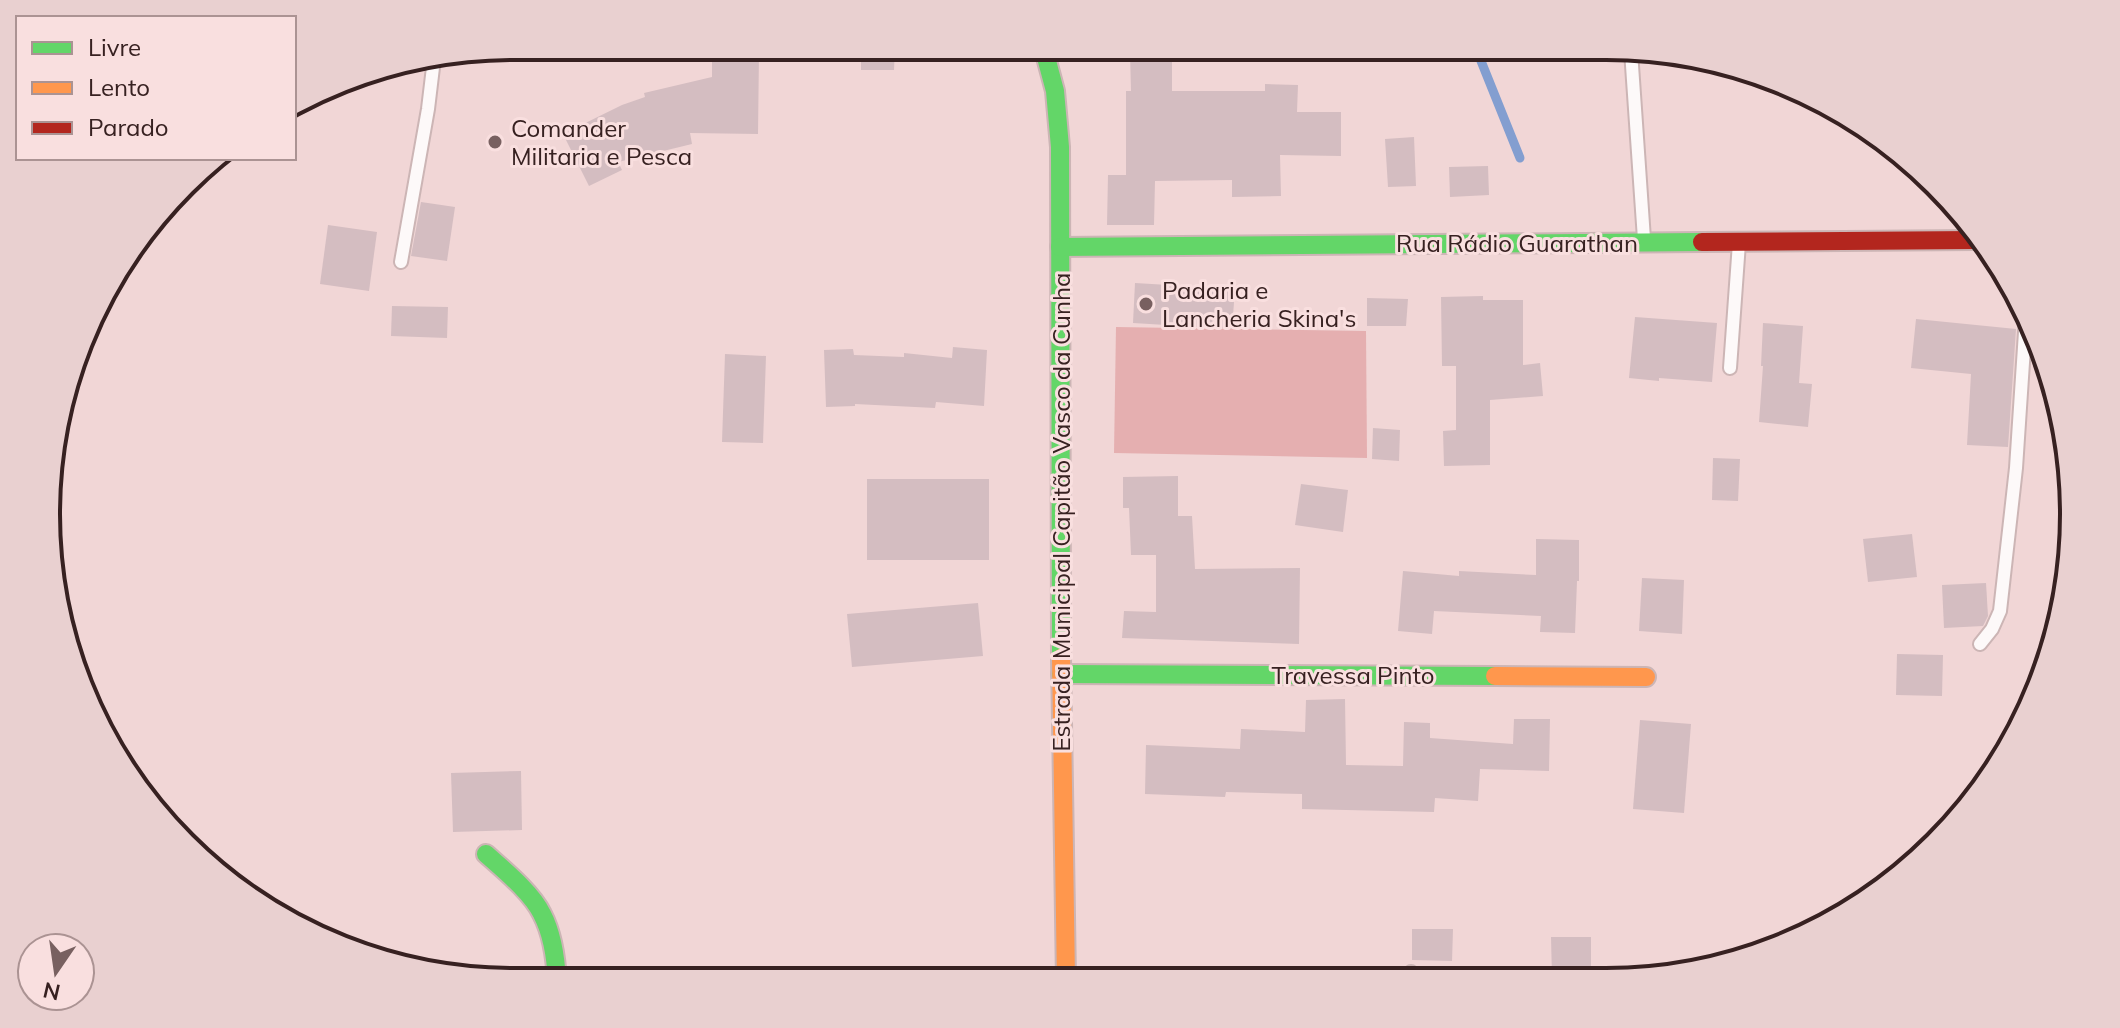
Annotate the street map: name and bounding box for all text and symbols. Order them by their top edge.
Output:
legend [16,16,296,160]
text: Livre [88,32,141,62]
text: Lento [88,72,150,102]
text: Parado [88,112,169,142]
place label: Comander Militaria e Pesca [511,113,692,171]
marker: Comander Militaria e Pesca [486,133,504,151]
street label: Rua Rádio Guarathan [1396,228,1638,258]
street label: Estrada Municipal Capitão Vasco da Cunha [1046,273,1076,751]
place label: Padaria e Lancheria Skina's [1162,275,1356,333]
marker: Padaria e Lancheria Skina's [1137,295,1155,313]
street label: Travessa Pinto [1271,660,1435,690]
north arrow [16,932,96,1012]
text: N [40,976,63,1007]

